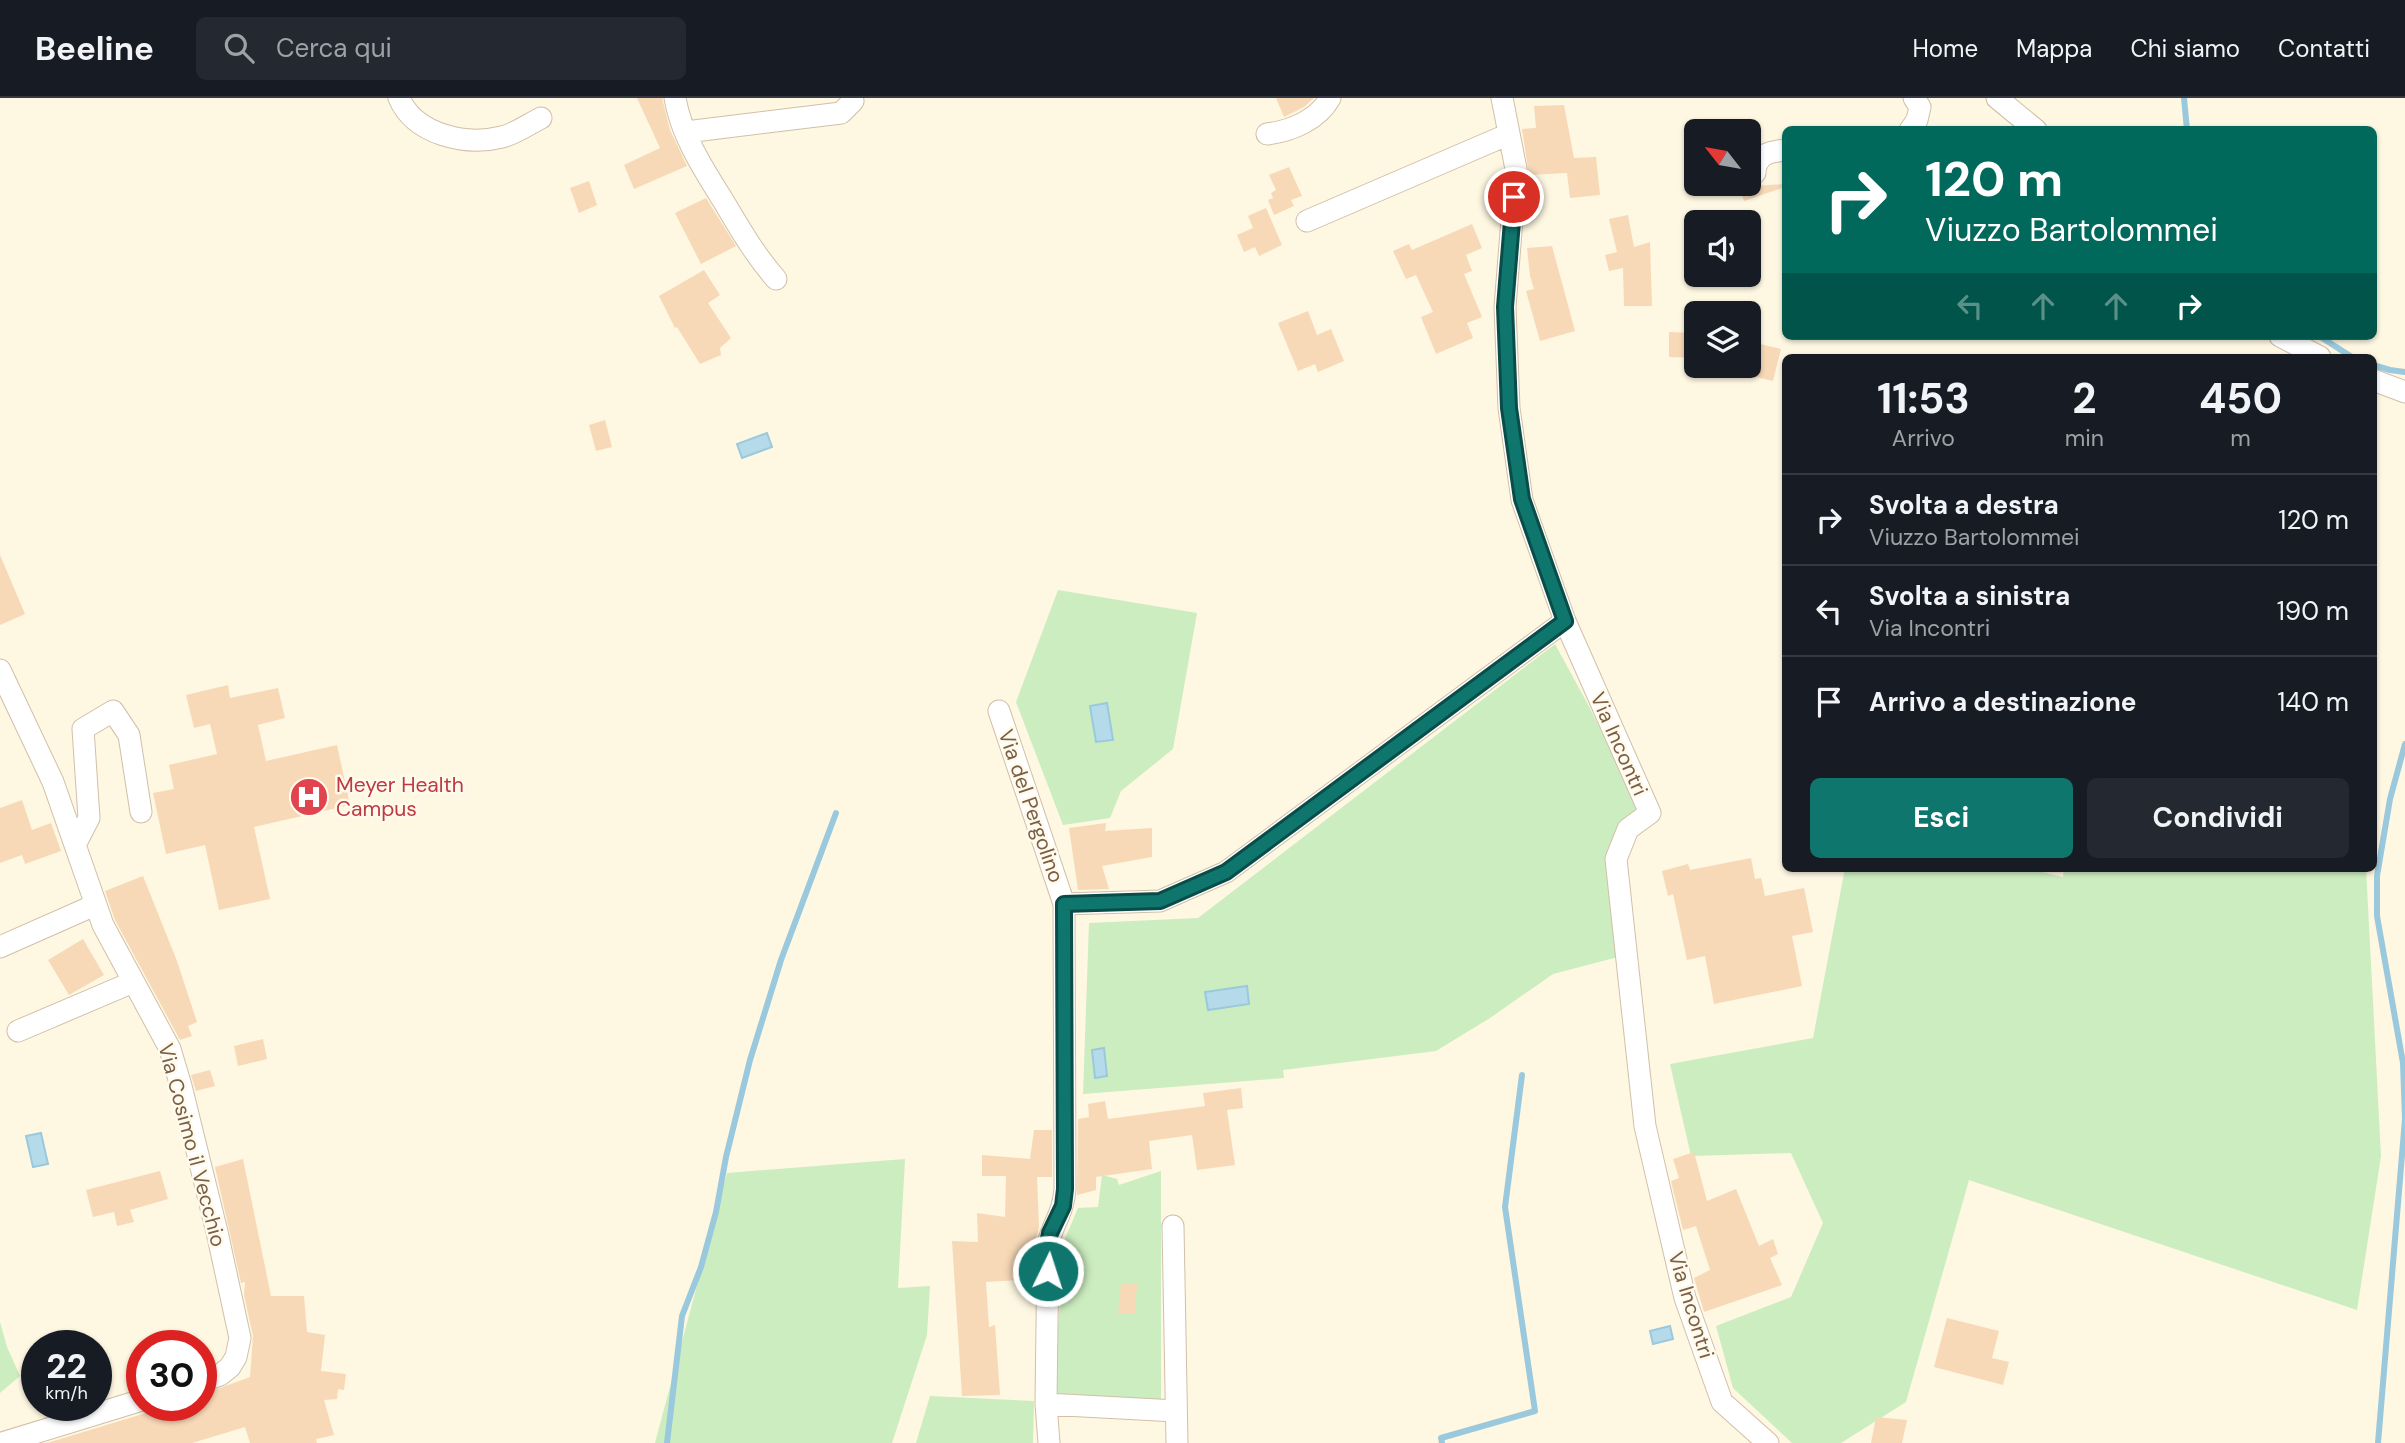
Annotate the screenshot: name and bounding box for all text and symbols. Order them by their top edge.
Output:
search box [196,17,686,80]
text: Beeline [35,27,154,70]
icon: search [220,29,258,67]
text: Cerca qui [276,31,392,65]
text: Home [1912,33,1978,64]
text: Mappa [2016,33,2092,64]
text: Chi siamo [2130,33,2240,64]
text: Contatti [2278,33,2370,64]
north arrow [1684,119,1760,196]
map controls [1684,119,1761,378]
text: 120 m [1925,147,2063,211]
icon: right [1810,154,1901,245]
pin [1484,167,1544,227]
icon: arrive [1495,178,1533,216]
text: Viuzzo Bartolommei [1925,209,2218,251]
button: sound [1684,210,1761,287]
icon: left [1951,287,1989,325]
icon: ahead [2024,287,2062,325]
icon: ahead [2097,287,2135,325]
icon: right [2170,287,2208,325]
button: layers [1684,301,1761,378]
text: 11:53 [1877,371,1970,426]
text: 2 [2072,371,2096,426]
text: 450 [2199,371,2282,426]
text: Arrivo [1892,423,1955,453]
text: min [2065,423,2104,453]
text: m [2230,423,2251,453]
text: Svolta a destra [1869,488,2059,522]
icon: right [1810,501,1848,539]
text: 120 m [2278,503,2349,537]
text: Viuzzo Bartolommei [1869,522,2079,552]
text: Svolta a sinistra [1869,579,2070,613]
icon: left [1810,592,1848,630]
text: 190 m [2277,594,2349,628]
text: Via Incontri [1869,613,1990,643]
icon: arrive [1810,683,1848,721]
text: Arrivo a destinazione [1869,685,2136,719]
text: 140 m [2277,685,2349,719]
street label: Via Incontri [1584,688,1654,800]
street label: Via del Pergolino [992,726,1070,886]
place label: Meyer Health Campus [336,771,464,823]
hospital icon: Meyer Health Campus [288,776,330,818]
button: Esci [1810,778,2073,858]
button: Condividi [2087,778,2349,858]
street label: Via Cosimo il Vecchio [151,1040,233,1250]
position arrow [1011,1234,1085,1308]
street label: Via Incontri [1661,1248,1721,1362]
speed limit sign: 30 [126,1330,217,1421]
text: 22 [46,1343,87,1389]
text: km/h [45,1381,88,1405]

